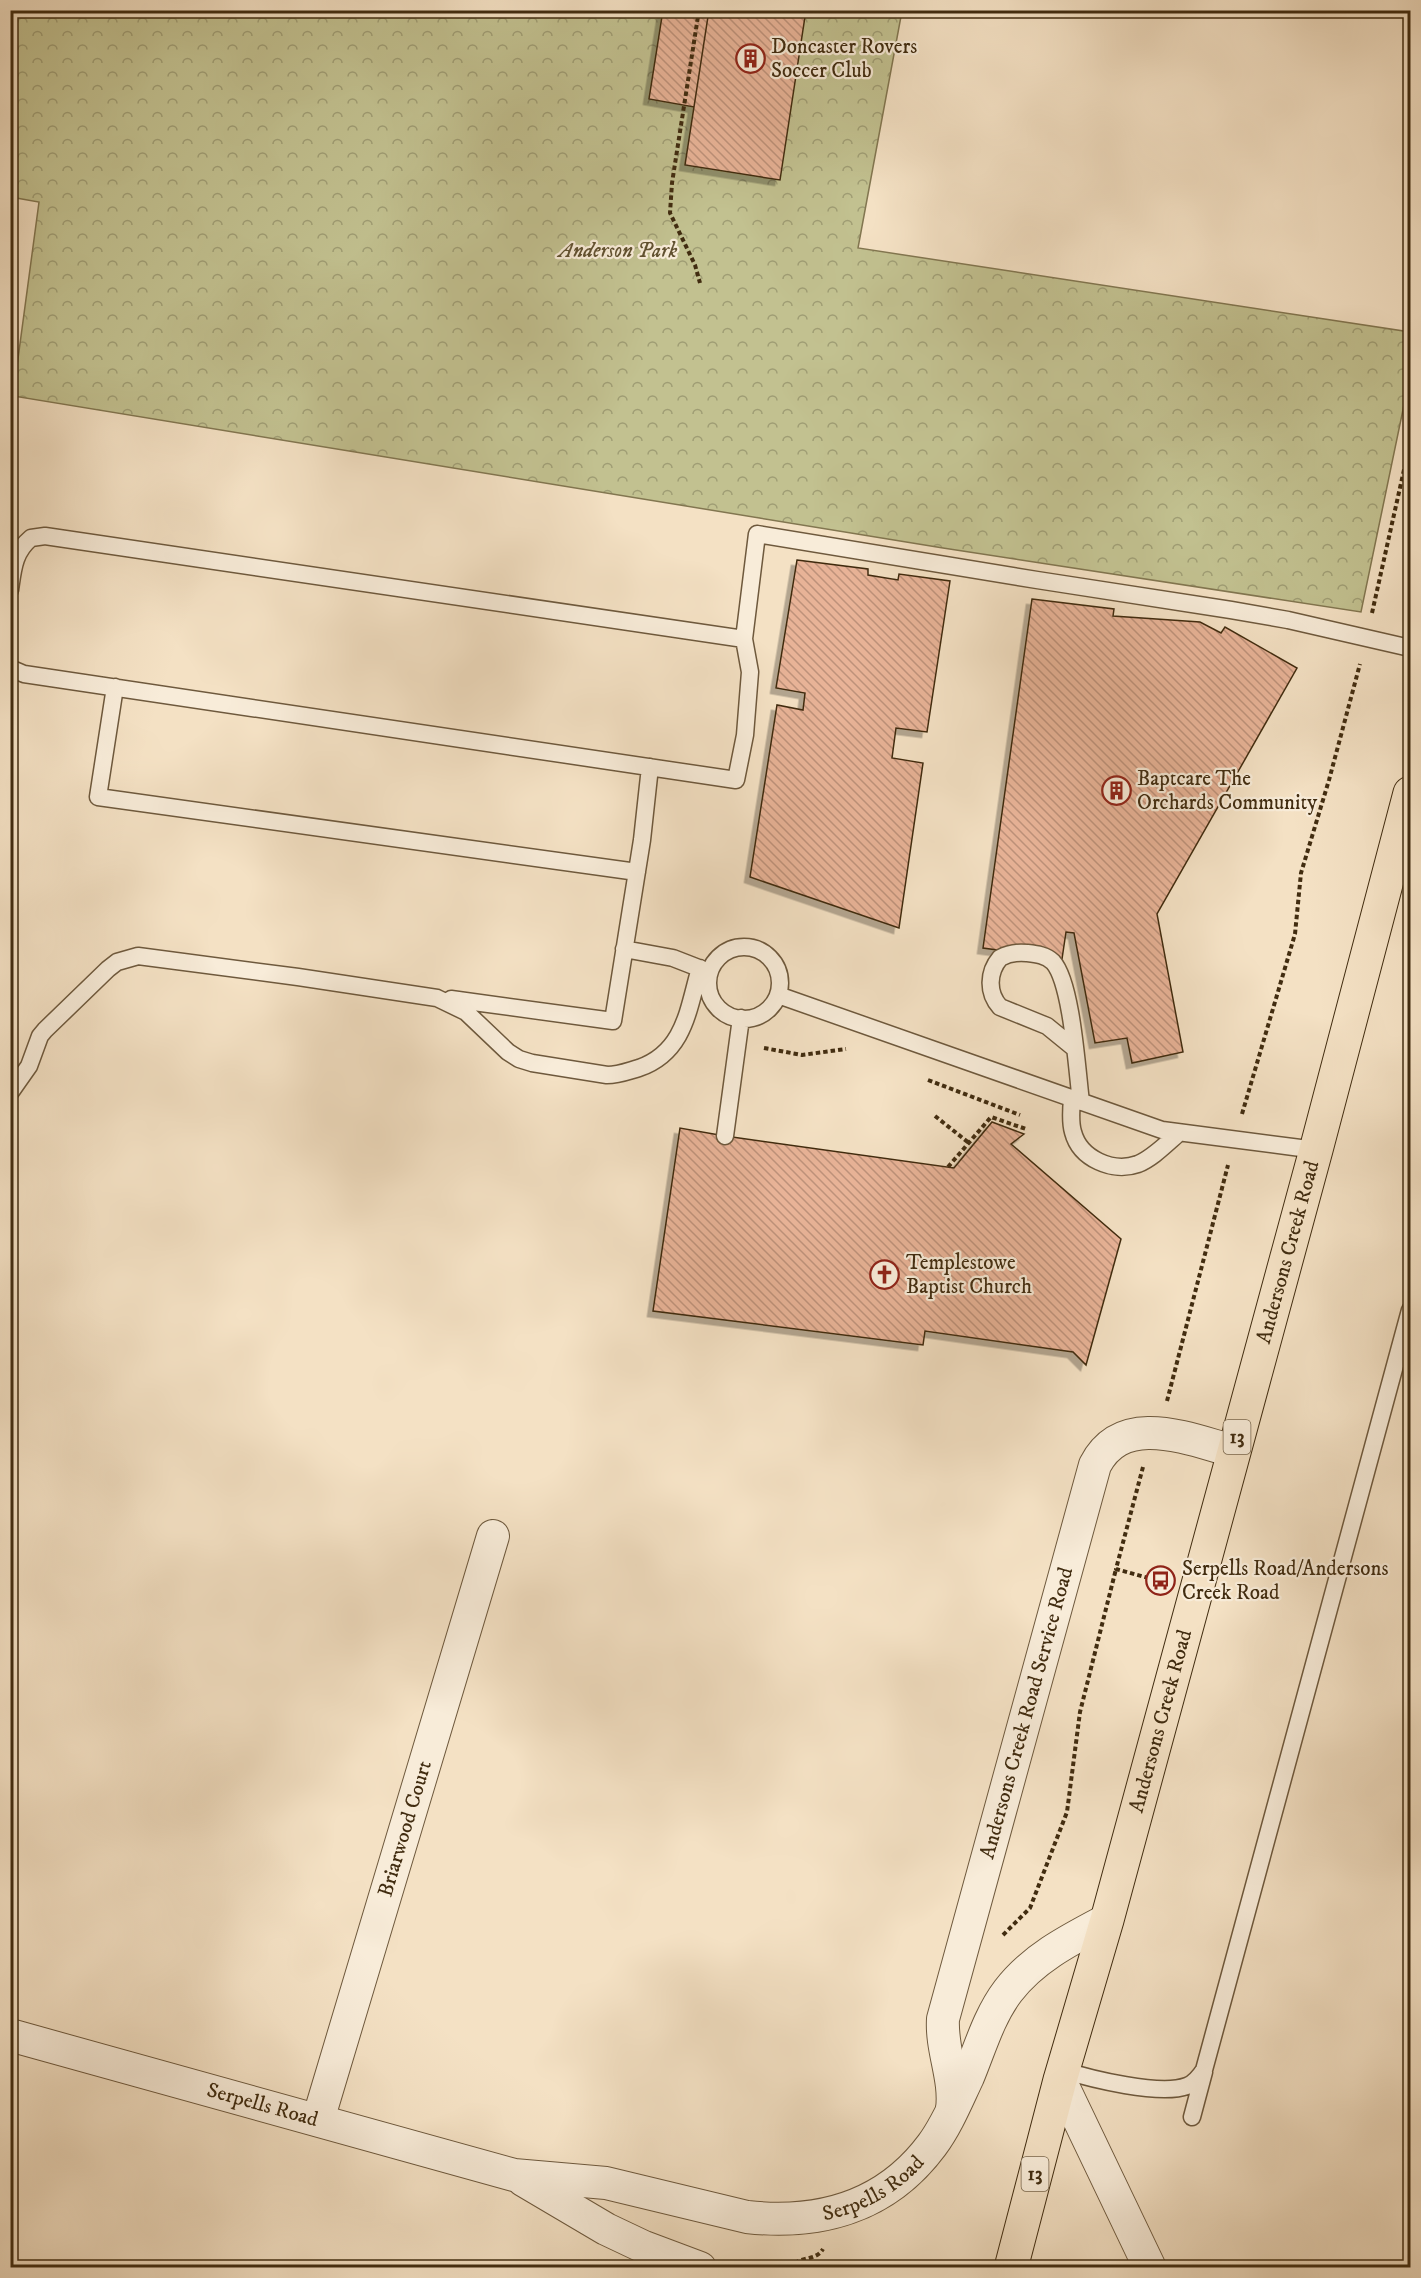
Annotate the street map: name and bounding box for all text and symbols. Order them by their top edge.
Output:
place label: Doncaster Rovers Soccer Club [771,34,917,84]
building icon: Doncaster Rovers Soccer Club [734,43,766,75]
park label: Anderson Park [557,238,677,264]
place label: Baptcare The Orchards Community [1137,766,1318,816]
building icon: Baptcare The Orchards Community [1100,775,1132,807]
street label: Andersons Creek Road [1251,1157,1326,1347]
place label: Templestowe Baptist Church [906,1250,1032,1300]
church icon: Templestowe Baptist Church [869,1259,901,1291]
road number: 13 [1224,1420,1250,1454]
place label: Serpells Road/Andersons Creek Road [1182,1556,1389,1606]
street label: Andersons Creek Road Service Road [975,1564,1079,1862]
bus stop icon: Serpells Road/Andersons Creek Road [1145,1565,1177,1597]
street label: Andersons Creek Road [1124,1626,1198,1816]
street label: Briarwood Court [373,1757,438,1900]
street label: Serpells Road [204,2077,322,2133]
street label: Serpells Road [820,2150,931,2227]
road number: 13 [1022,2157,1048,2191]

